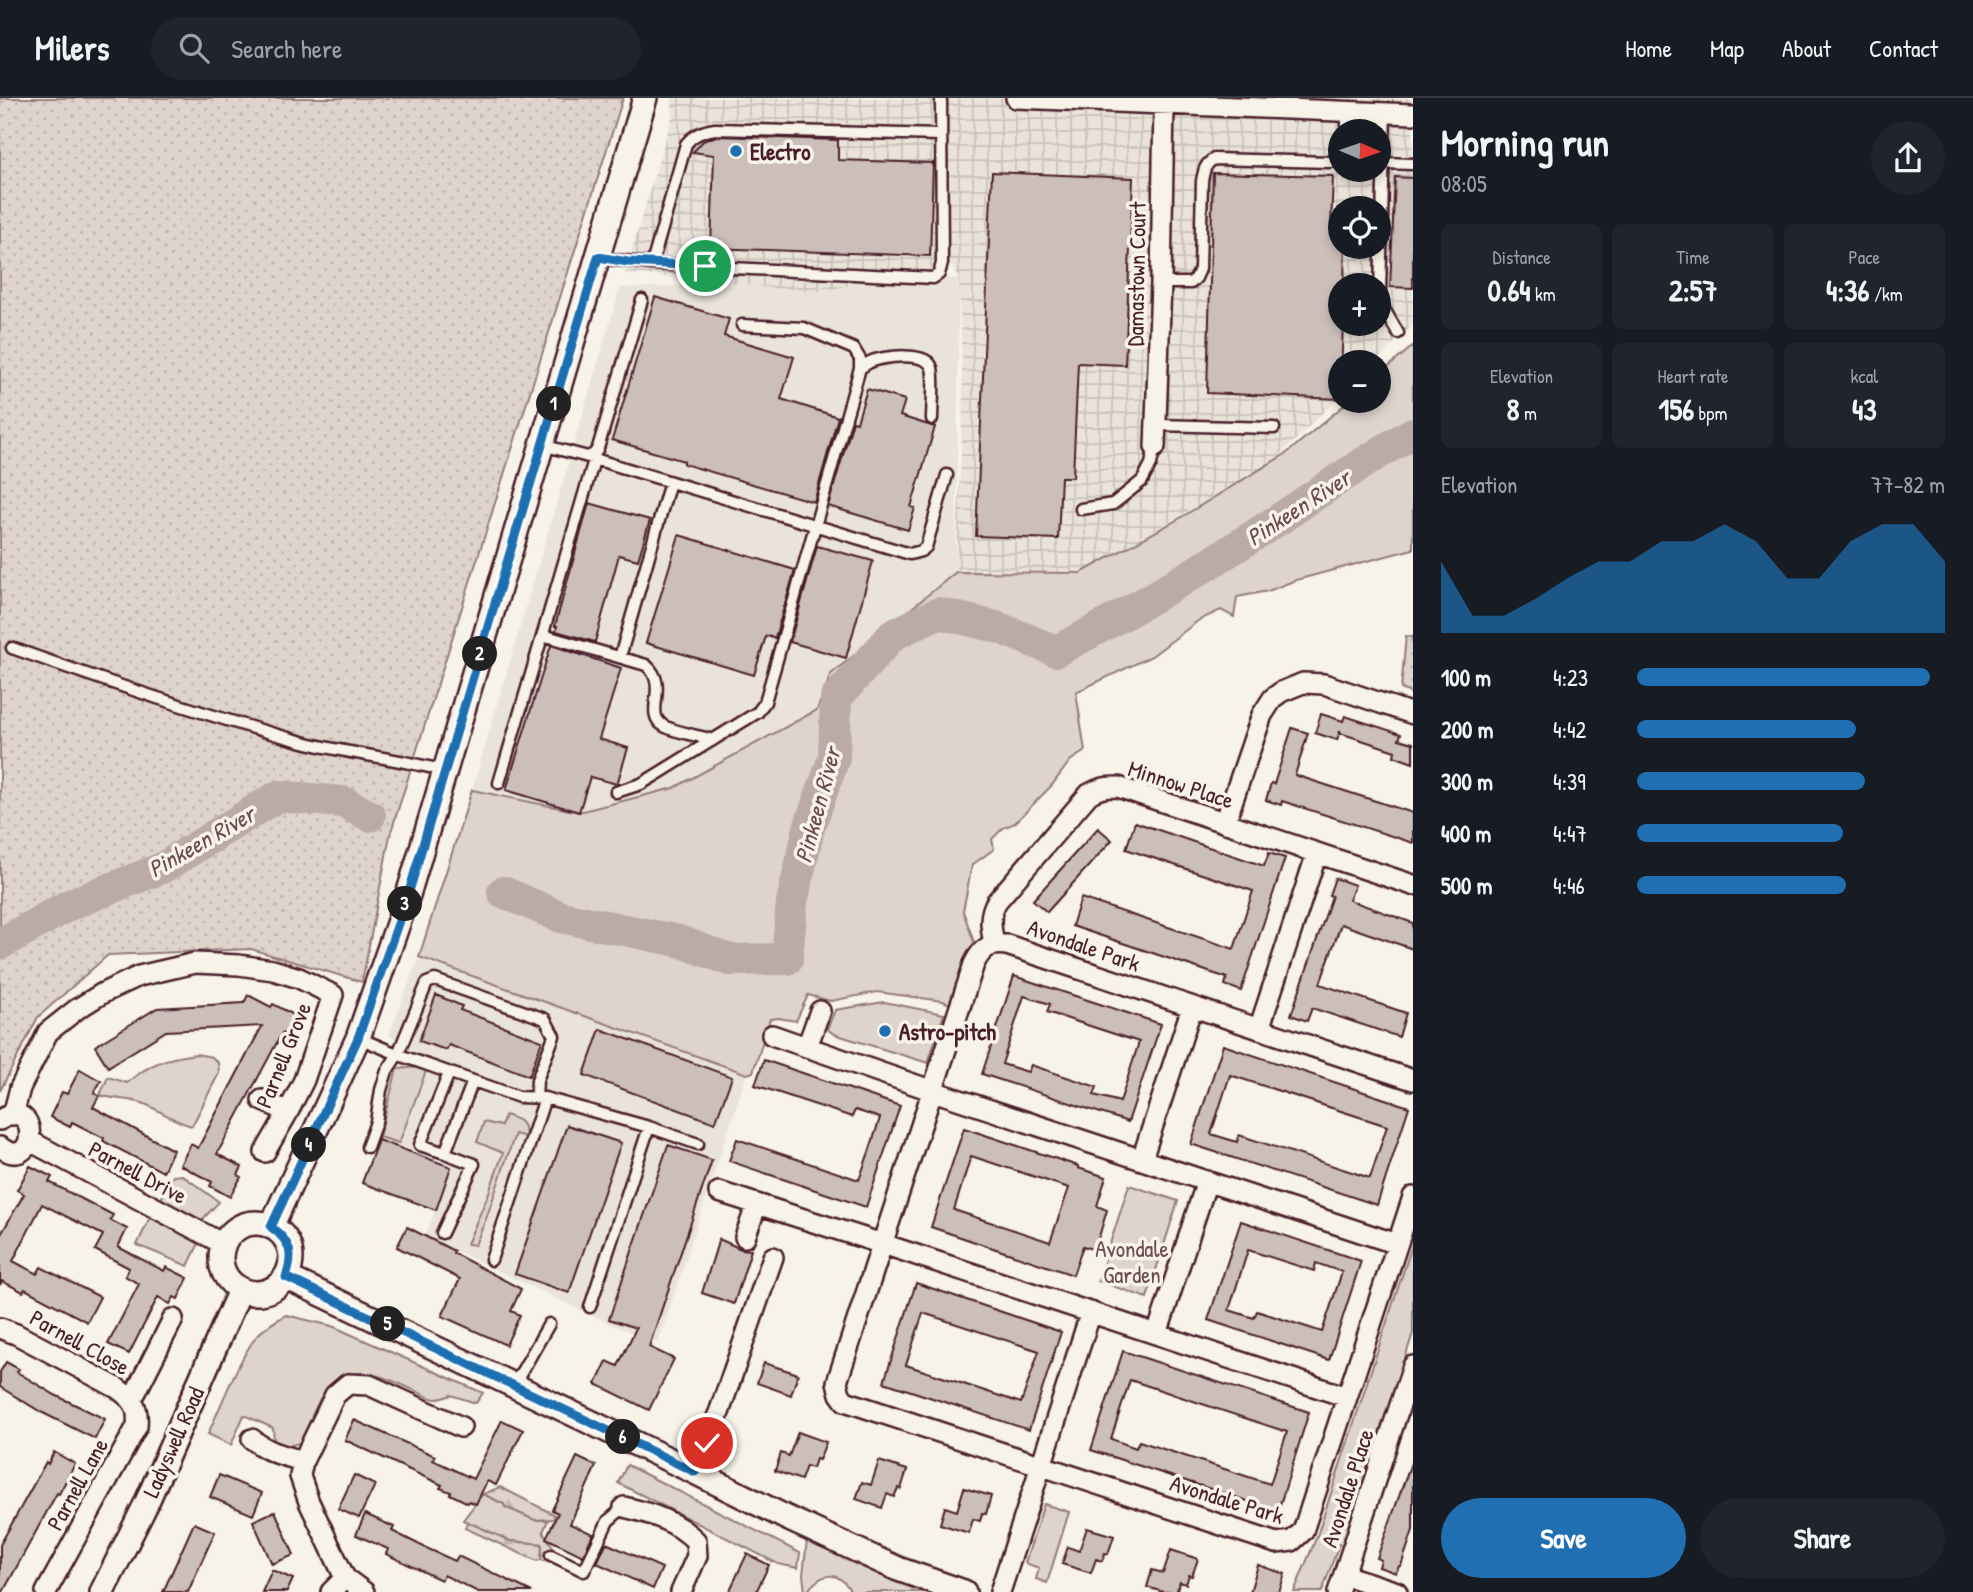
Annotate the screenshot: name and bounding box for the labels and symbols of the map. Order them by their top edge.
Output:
north arrow [1328,119,1391,182]
place label: Electro [750,136,811,167]
marker: Electro [728,143,744,159]
street label: Damastown Court [1119,200,1153,347]
pin [675,236,735,296]
pin: 1 [536,386,572,422]
water label: Pinkeen River [1240,460,1358,553]
pin: 2 [462,636,498,672]
water label: Pinkeen River [786,741,848,866]
street label: Minnow Place [1124,752,1238,816]
water label: Pinkeen River [142,796,262,884]
pin: 3 [388,886,422,922]
street label: Avondale Park [1024,911,1145,979]
street label: Parnell Grove [248,998,318,1112]
place label: Astro-pitch [899,1016,996,1048]
marker: Astro-pitch [877,1023,893,1039]
pin: 4 [292,1128,326,1162]
street label: Parnell Drive [83,1133,193,1211]
park label: Avondale Garden [1095,1233,1169,1290]
street label: Parnell Close [25,1302,135,1382]
pin: 5 [370,1306,406,1342]
street label: Ladyswell Road [135,1382,211,1502]
pin [677,1413,737,1473]
pin: 6 [606,1420,640,1454]
street label: Avondale Place [1313,1425,1381,1551]
street label: Parnell Lane [39,1432,115,1536]
street label: Avondale Park [1166,1467,1288,1531]

